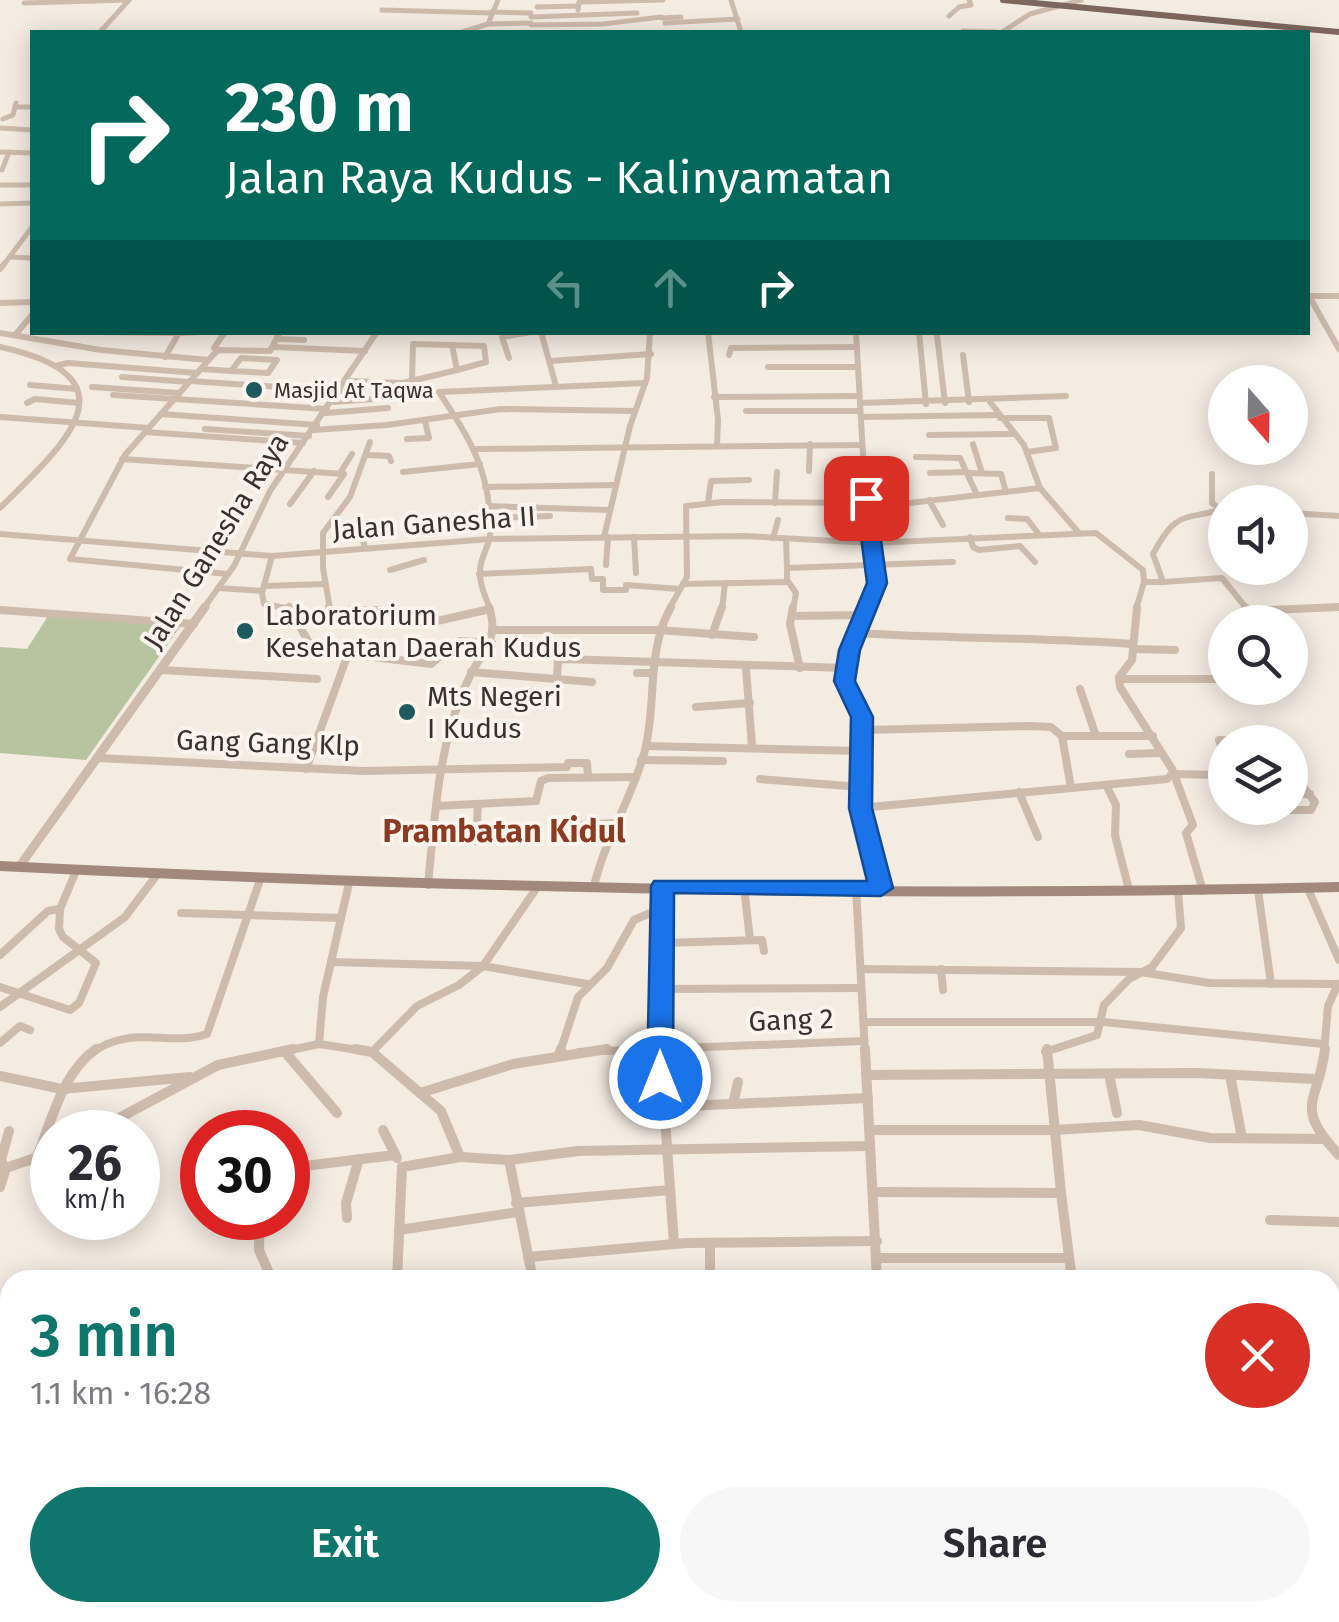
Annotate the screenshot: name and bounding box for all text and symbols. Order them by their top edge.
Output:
text: 230 m [225,66,414,150]
icon: right [60,70,190,200]
text: Jalan Raya Kudus - Kalinyamatan [225,151,893,205]
icon: left [538,260,593,315]
icon: ahead [643,260,698,315]
icon: right [748,260,803,315]
north arrow [1208,365,1308,465]
map controls [1208,365,1308,825]
place label: Masjid At Taqwa [274,377,434,404]
marker: Masjid At Taqwa [243,379,265,401]
street label: Jalan Ganesha Raya [136,427,296,655]
pin [824,456,909,541]
icon: arrive [839,471,894,526]
button: sound [1208,485,1308,585]
street label: Jalan Ganesha II [331,499,537,547]
place label: Laboratorium Kesehatan Daerah Kudus [265,599,581,664]
button: search [1208,605,1308,705]
marker: Laboratorium Kesehatan Daerah Kudus [234,620,256,642]
place label: Mts Negeri I Kudus [427,680,562,745]
marker: Mts Negeri I Kudus [396,701,418,723]
street label: Gang Gang Klp [176,723,360,763]
button: layers [1208,725,1308,825]
district label: Prambatan Kidul [382,812,626,850]
street label: Gang 2 [748,1002,834,1038]
position arrow [608,1026,712,1130]
speed limit sign: 30 [180,1110,310,1240]
text: 26 [68,1133,122,1193]
text: km/h [64,1185,126,1215]
text: 3 min [30,1300,178,1372]
button: close [1205,1303,1310,1408]
text: 1.1 km · 16:28 [30,1374,211,1412]
button: Exit [30,1487,660,1602]
button: Share [680,1487,1310,1602]

